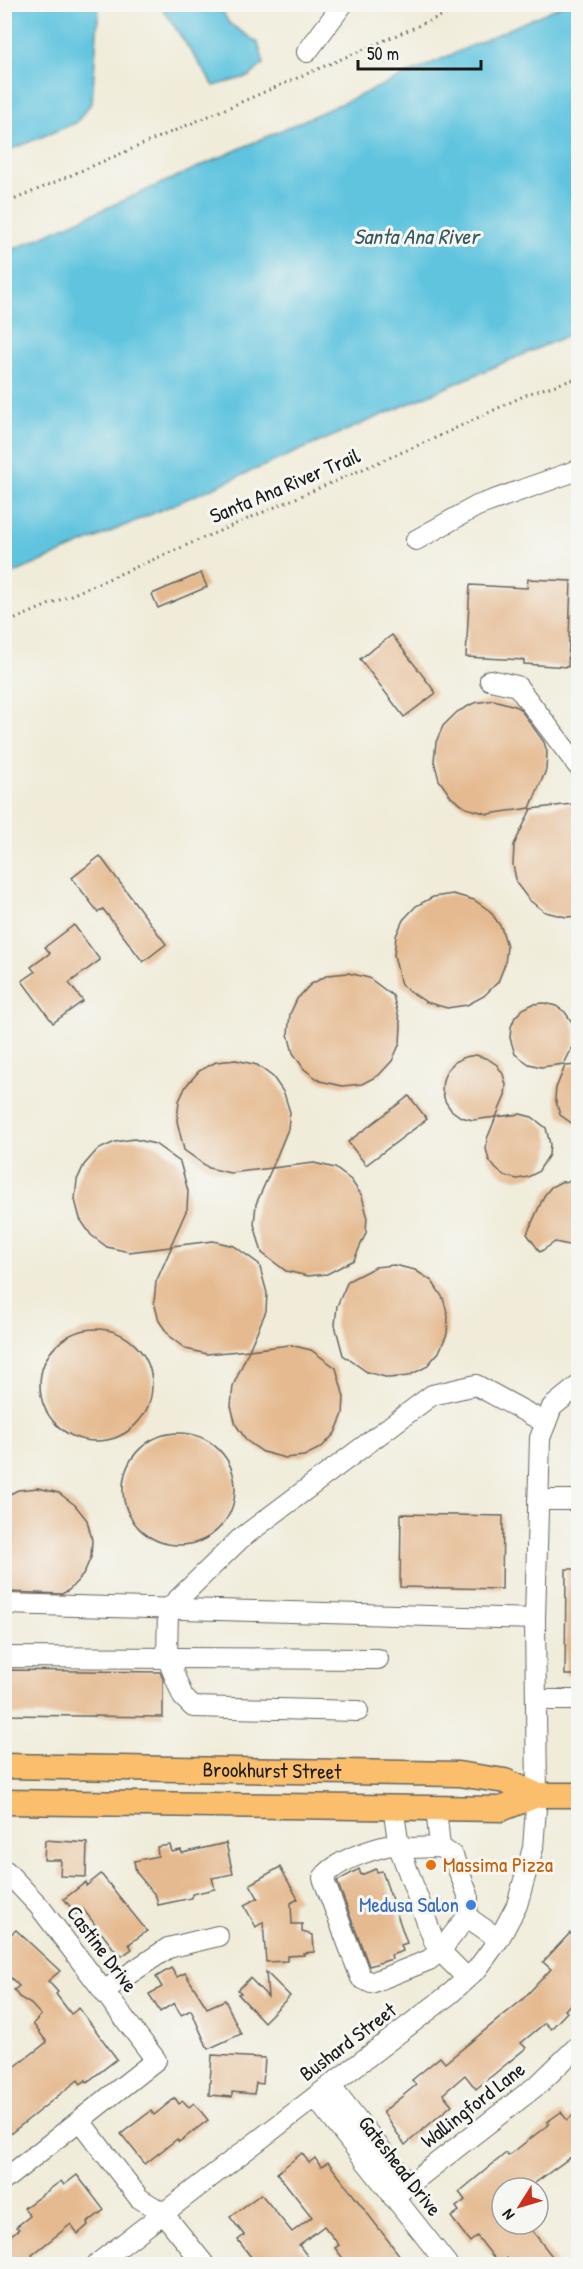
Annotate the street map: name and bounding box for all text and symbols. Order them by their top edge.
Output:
scale bar [358,33,481,71]
text: 50 m [367,41,399,66]
water label: Santa Ana River [353,221,481,251]
street label: Santa Ana River Trail [205,441,365,530]
street label: Brookhurst Street [202,1755,342,1786]
place label: Massima Pizza [443,1850,553,1879]
marker: Massima Pizza [424,1858,438,1872]
place label: Medusa Salon [359,1890,459,1919]
marker: Medusa Salon [464,1898,478,1912]
street label: Castine Drive [60,1899,145,1998]
street label: Bushard Street [293,1995,403,2088]
street label: Wallingford Lane [415,2055,531,2154]
street label: Gateshead Drive [352,2110,449,2222]
north arrow [490,2176,550,2236]
text: N [496,2205,519,2225]

